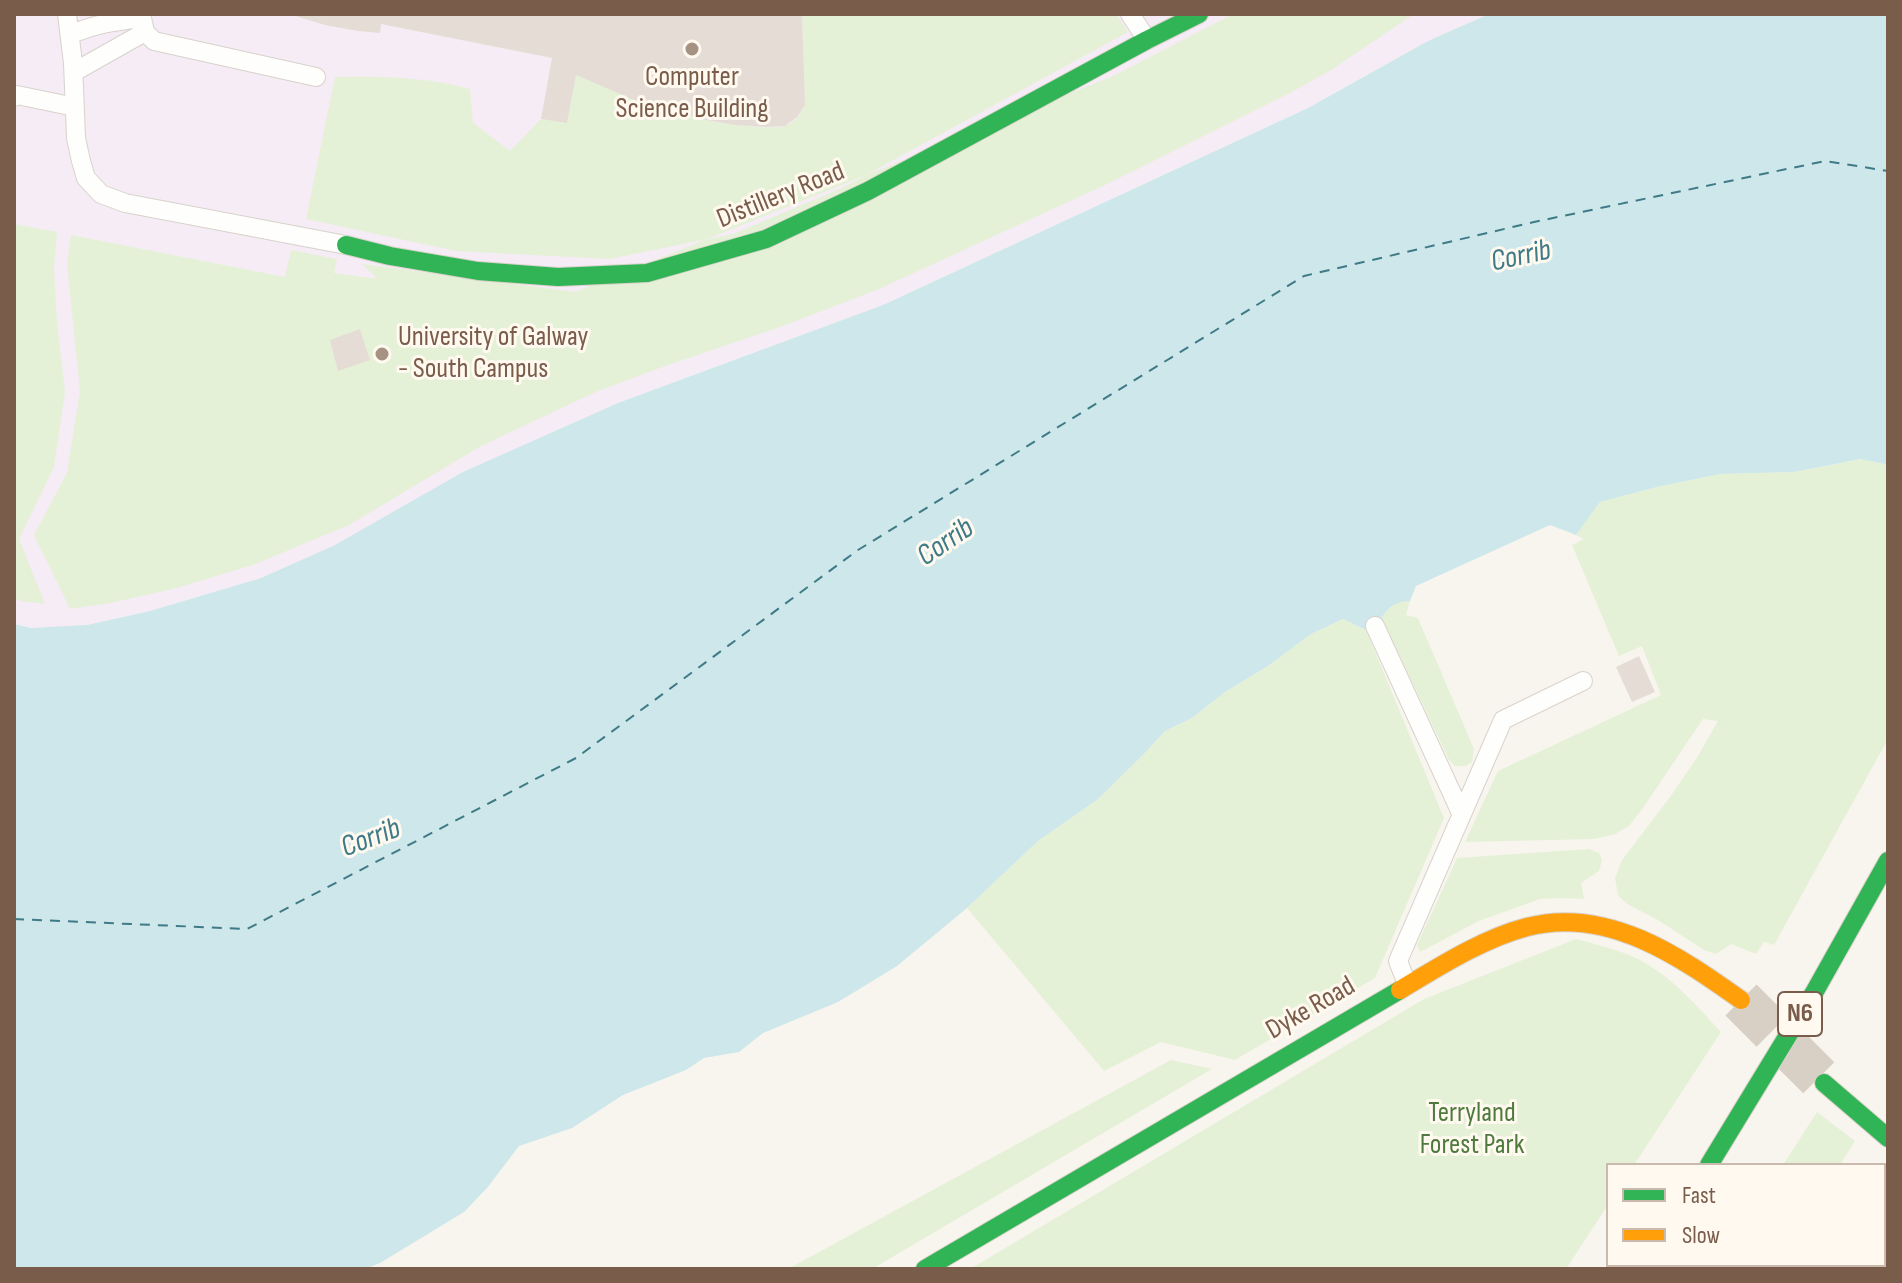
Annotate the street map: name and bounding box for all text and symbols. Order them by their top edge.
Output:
marker: Computer Science Building [683,40,701,58]
place label: Computer Science Building [615,61,769,127]
street label: Distillery Road [712,155,850,237]
water label: Corrib [1488,233,1554,281]
place label: University of Galway - South Campus [398,321,588,387]
marker: University of Galway - South Campus [373,345,391,363]
water label: Corrib [911,511,981,575]
water label: Corrib [336,811,406,867]
street label: Dyke Road [1261,970,1361,1048]
road number: N6 [1778,992,1822,1036]
park label: Terryland Forest Park [1420,1097,1524,1163]
legend [1606,1163,1886,1267]
text: Fast [1682,1181,1716,1210]
text: Slow [1682,1221,1720,1250]

